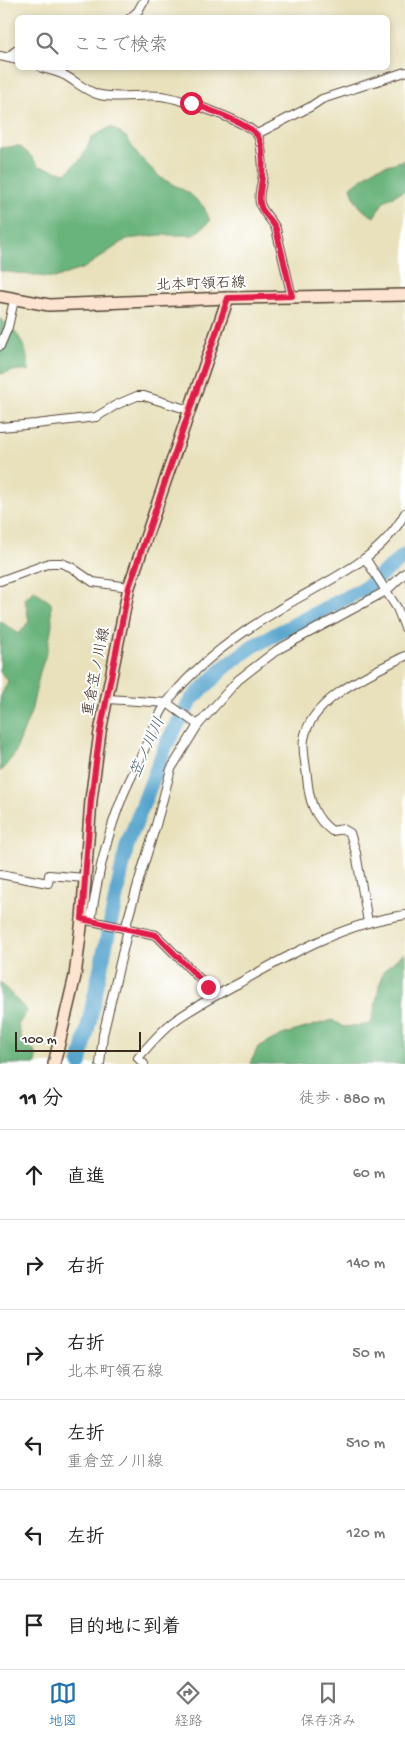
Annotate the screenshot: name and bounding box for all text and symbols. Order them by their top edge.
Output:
search box [15,15,390,70]
icon: search [33,29,61,57]
text: ここで検索 [73,35,168,58]
route start [180,92,203,115]
street label: 北本町領石線 [156,273,246,296]
street label: 重倉笠ノ川線 [79,626,114,718]
water label: 笠ノ川川 [126,714,171,781]
route end [197,976,220,999]
scale bar [15,1029,141,1052]
text: 100 m [22,1032,57,1049]
text: 11 分 [20,1088,63,1113]
text: 徒歩 · 880 m [299,1091,385,1110]
icon: ahead [20,1161,48,1189]
text: 60 m [353,1165,385,1184]
text: 直進 [67,1167,105,1190]
icon: right [20,1251,48,1279]
text: 140 m [347,1255,385,1274]
text: 右折 [67,1257,105,1280]
text: 右折 [67,1334,105,1357]
icon: right [20,1341,48,1369]
text: 50 m [352,1345,385,1364]
text: 北本町領石線 [67,1364,163,1383]
text: 左折 [67,1424,105,1447]
icon: left [20,1431,48,1459]
text: 510 m [346,1435,385,1454]
text: 重倉笠ノ川線 [67,1454,163,1473]
icon: left [20,1521,48,1549]
text: 120 m [346,1525,385,1544]
text: 左折 [67,1527,105,1550]
icon: arrive [20,1611,48,1639]
text: 目的地に到着 [67,1617,181,1640]
tab: 地図 [49,1679,77,1731]
tab: 経路 [174,1679,202,1731]
tab: 保存済み [300,1679,356,1731]

